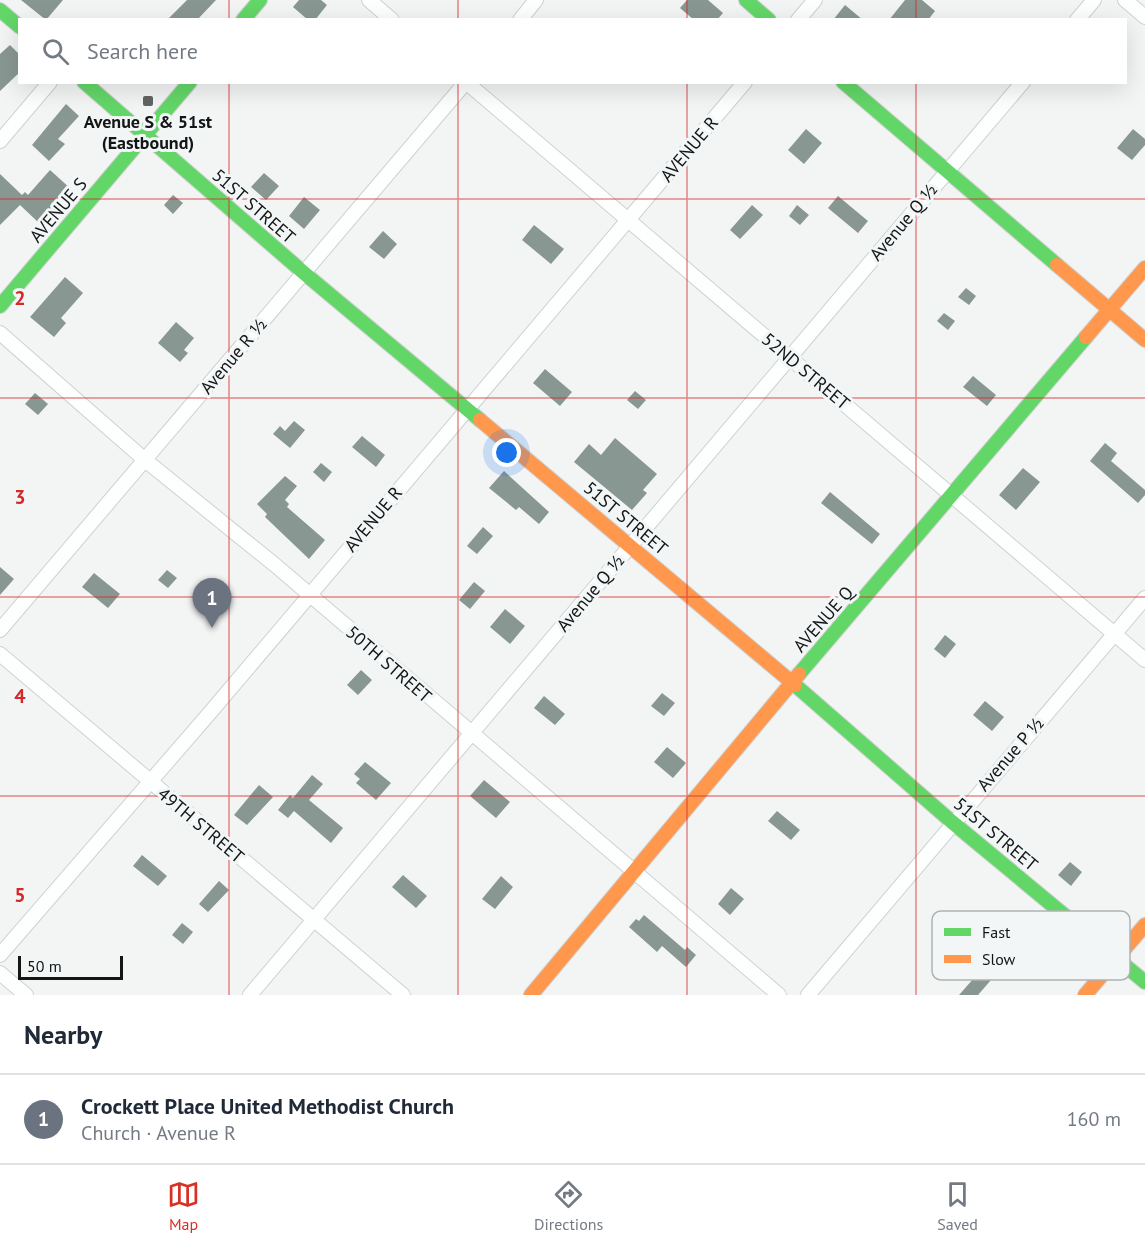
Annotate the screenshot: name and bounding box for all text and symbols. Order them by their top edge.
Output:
search box [18,18,1127,84]
icon: search [39,35,72,68]
text: Search here [87,37,198,65]
marker: Avenue S & 51st (Eastbound) [141,94,155,108]
place label: Avenue S & 51st (Eastbound) [84,110,213,154]
street label: AVENUE R [655,111,723,187]
street label: 51ST STREET [208,164,300,248]
street label: AVENUE S [24,173,92,247]
street label: Avenue Q ½ [864,179,942,265]
text: 2 [14,285,26,311]
street label: Avenue R ½ [195,313,271,399]
street label: 52ND STREET [757,328,855,414]
your location [492,438,521,467]
street label: 51ST STREET [579,476,673,560]
street label: AVENUE R [339,481,407,557]
text: 3 [14,484,26,510]
street label: Avenue Q ½ [551,550,629,636]
pin: 1 [192,578,232,628]
street label: AVENUE Q [788,581,858,657]
street label: 50TH STREET [341,621,437,707]
text: 4 [14,683,26,709]
street label: Avenue P ½ [972,712,1048,796]
street label: 49TH STREET [153,782,249,868]
street label: 51ST STREET [949,792,1043,876]
text: 5 [14,882,26,908]
legend [932,911,1130,980]
text: Fast [982,922,1011,942]
text: Slow [982,949,1016,969]
scale bar [18,953,123,980]
text: 50 m [27,956,62,976]
text: Nearby [24,1018,102,1051]
text: Crockett Place United Methodist Church [81,1092,454,1120]
text: 1 [38,1106,49,1132]
text: 160 m [1067,1106,1121,1132]
text: Church · Avenue R [81,1120,236,1146]
tab: Map [167,1178,200,1234]
tab: Directions [534,1178,603,1234]
tab: Saved [937,1178,978,1234]

